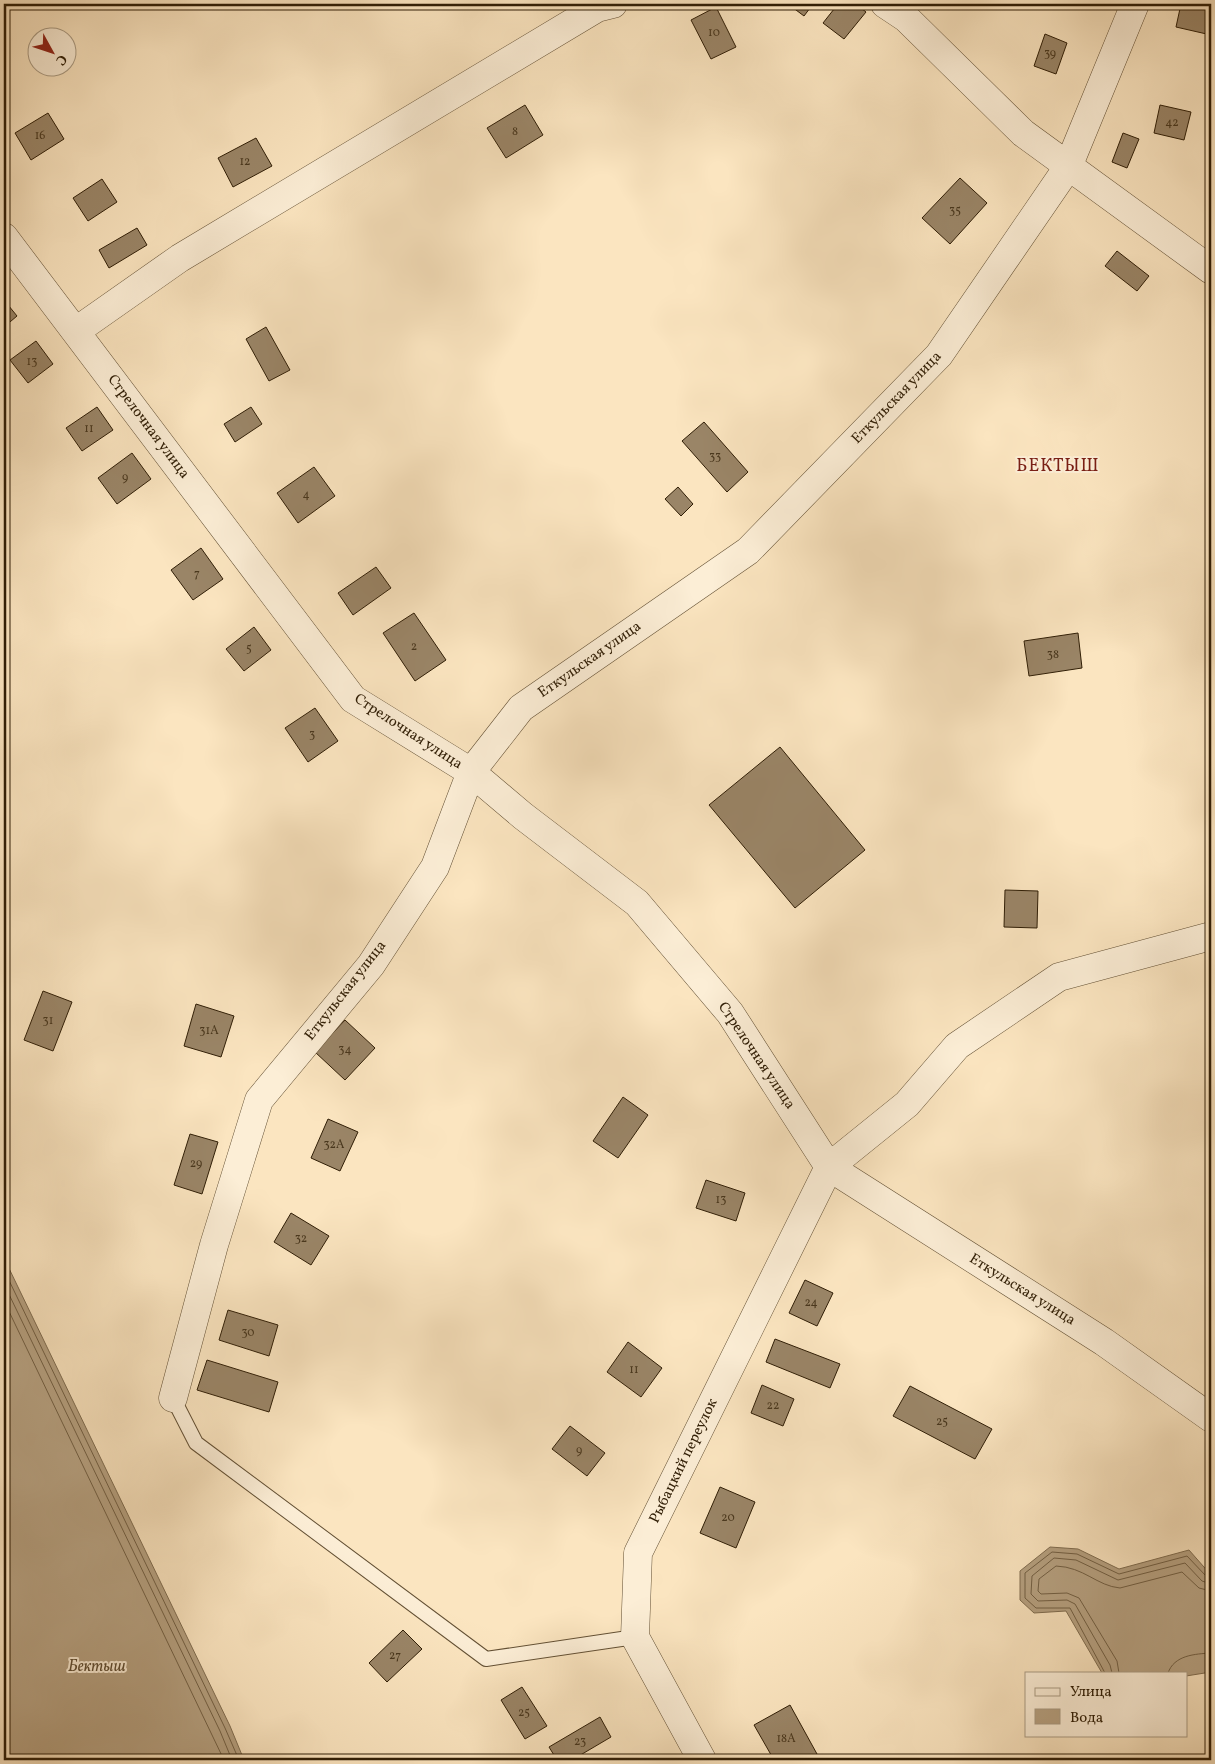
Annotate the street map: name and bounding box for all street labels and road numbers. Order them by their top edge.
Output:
street label: Еткульская улица [847,347,947,449]
street label: Стрелочная улица [102,371,194,483]
street label: Еткульская улица [534,616,646,704]
street label: Стрелочная улица [350,689,466,775]
street label: Еткульская улица [300,936,392,1046]
street label: Стрелочная улица [712,998,800,1114]
street label: Еткульская улица [965,1249,1079,1331]
street label: Рыбацкий переулок [645,1395,723,1527]

